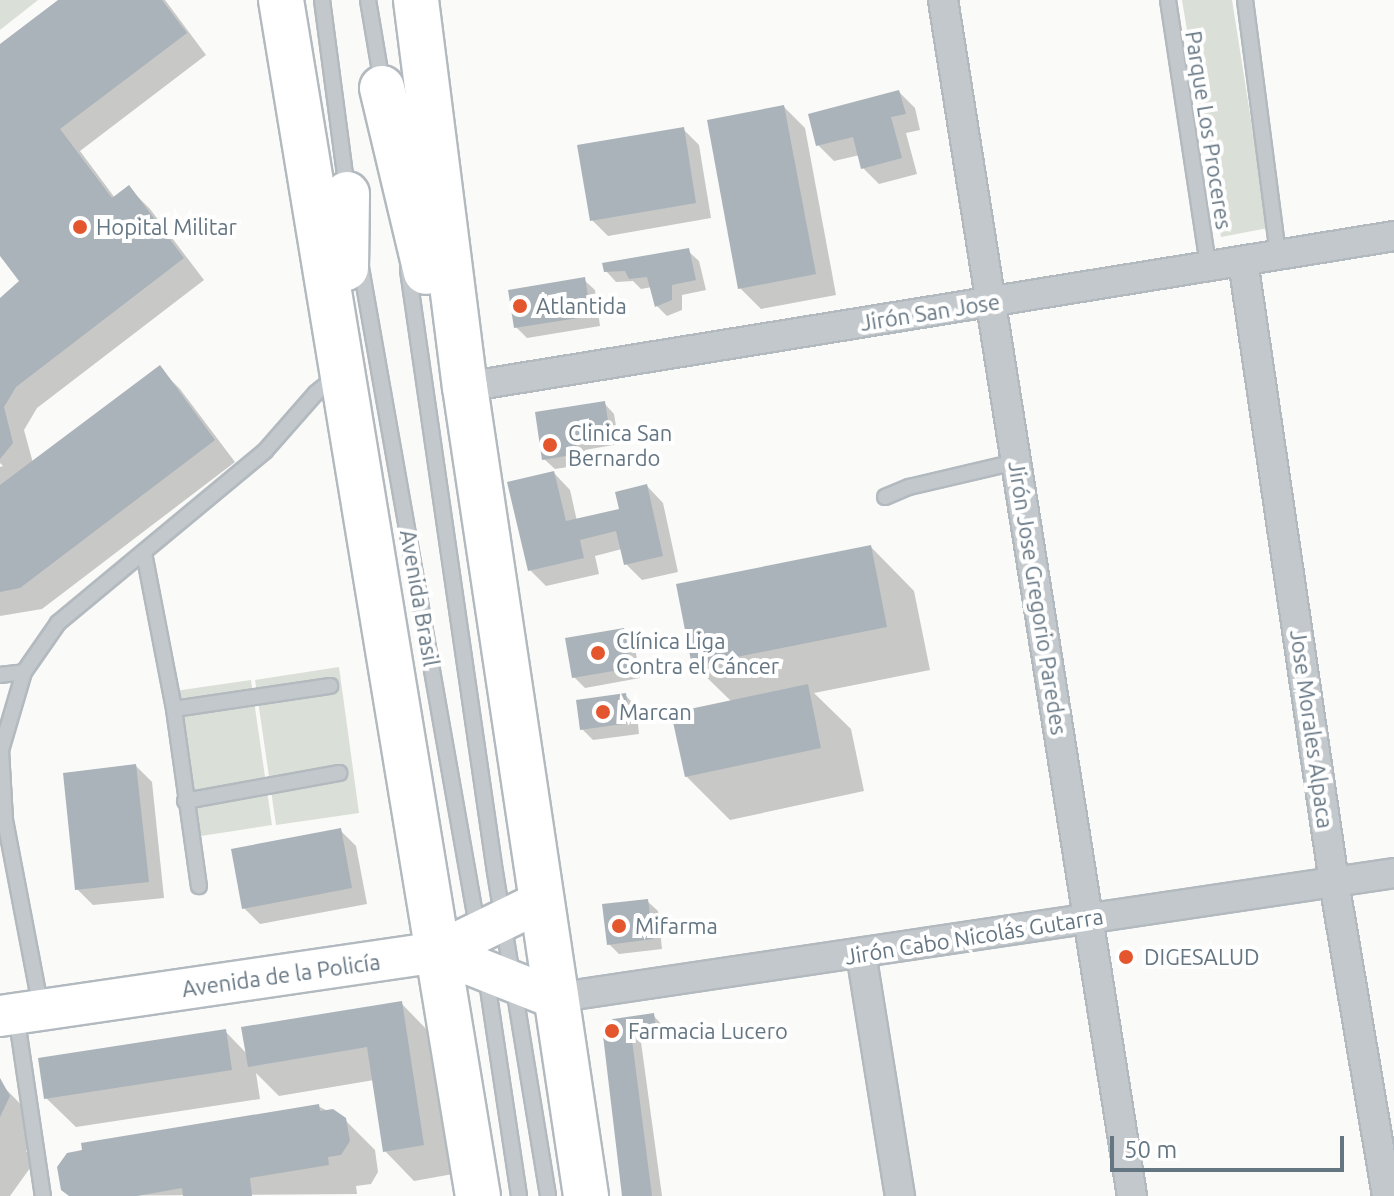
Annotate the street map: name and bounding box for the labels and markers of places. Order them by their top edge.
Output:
place label: Hopital Militar [96,214,237,240]
marker: Hopital Militar [71,218,89,236]
place label: Atlantida [536,293,627,319]
marker: Atlantida [511,297,529,315]
place label: Clinica San Bernardo [568,419,672,470]
marker: Clinica San Bernardo [539,434,561,456]
place label: Clínica Liga Contra el Cáncer [616,627,779,678]
marker: Clínica Liga Contra el Cáncer [587,642,609,664]
place label: Marcan [619,699,692,725]
marker: Marcan [594,703,612,721]
place label: Mifarma [635,913,718,939]
marker: Mifarma [610,917,628,935]
place label: DIGESALUD [1144,944,1260,970]
marker: DIGESALUD [1115,946,1137,968]
place label: Farmacia Lucero [628,1018,788,1044]
marker: Farmacia Lucero [603,1022,621,1040]

